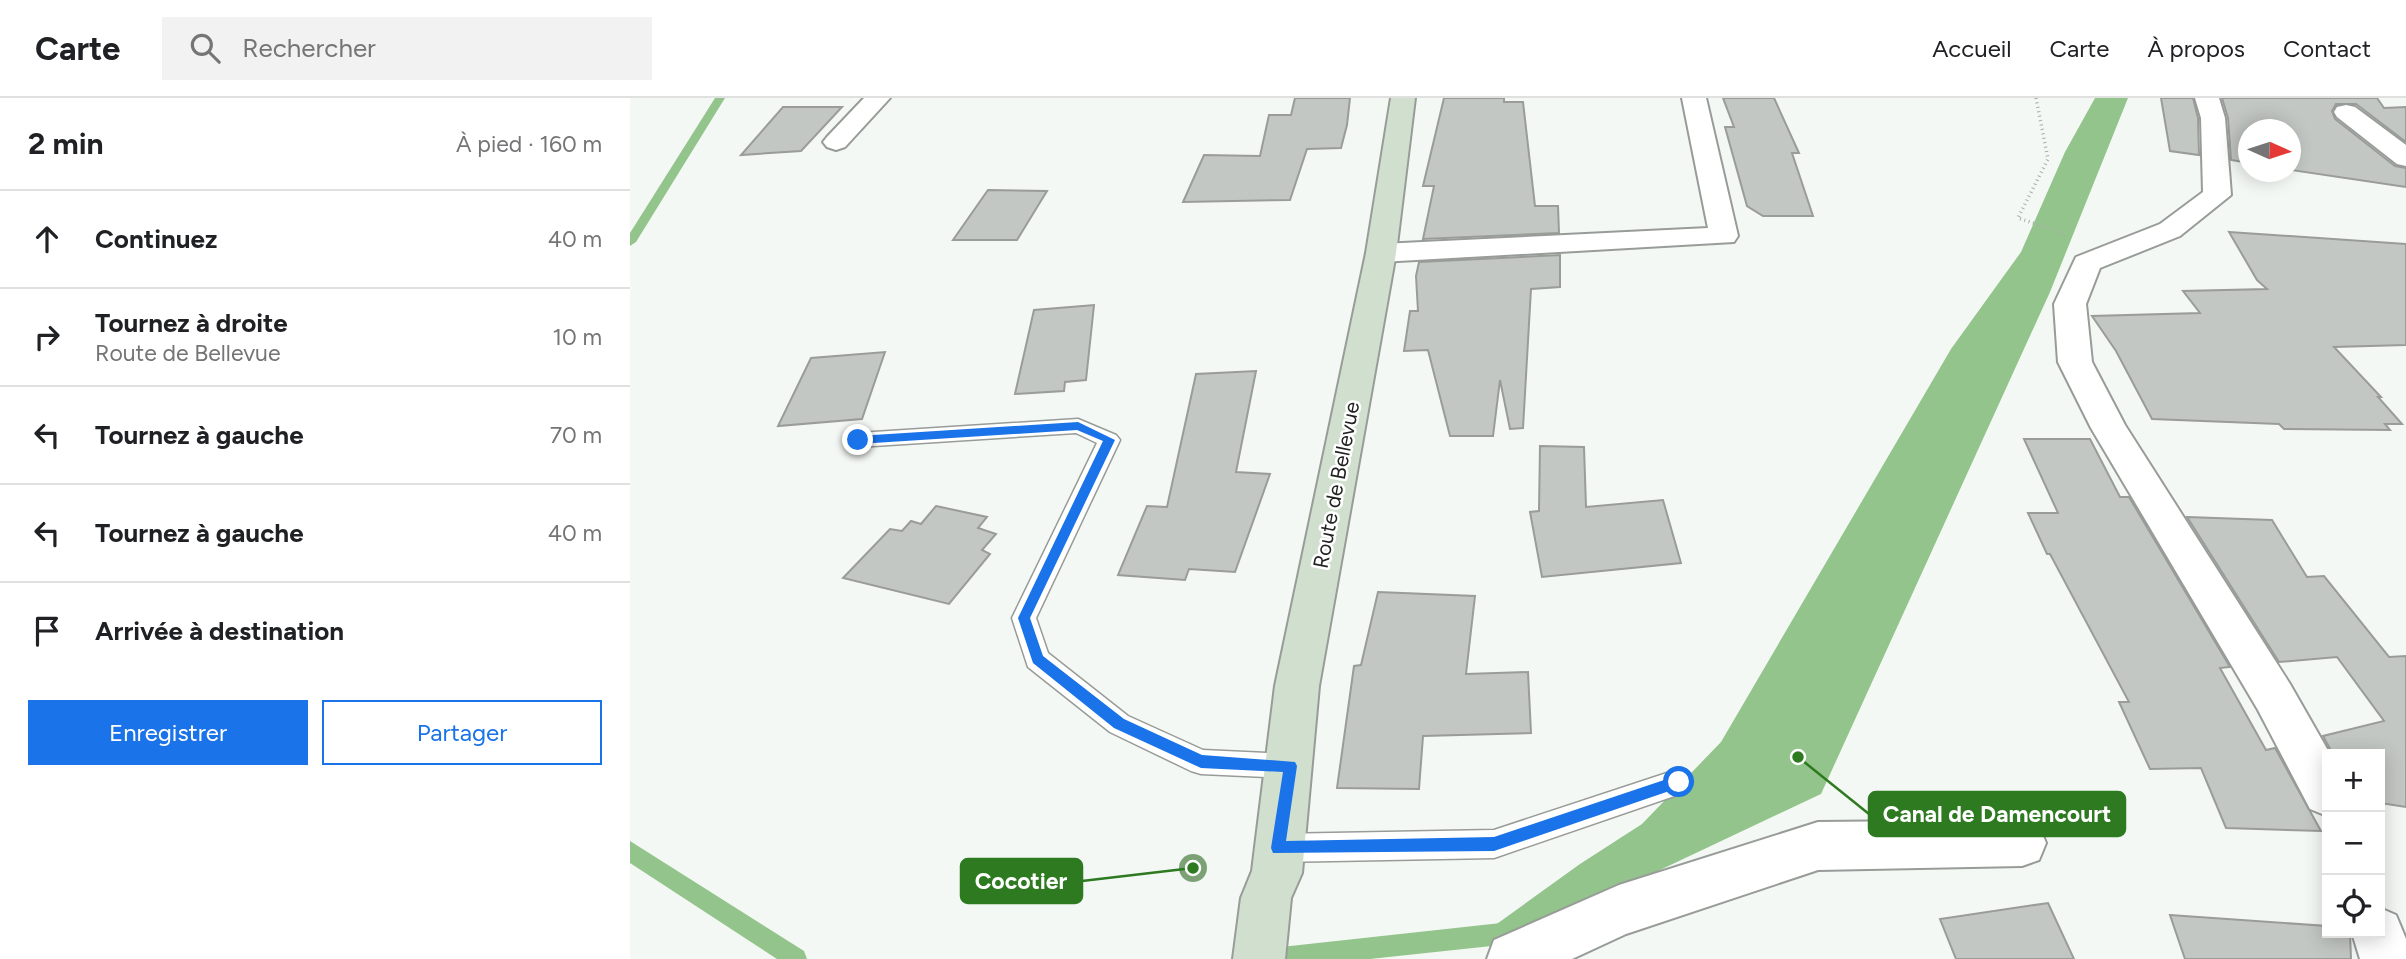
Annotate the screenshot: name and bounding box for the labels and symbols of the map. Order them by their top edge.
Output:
north arrow [2238,119,2301,182]
street label: Route de Bellevue [1308,399,1364,571]
route end [842,424,873,455]
route start [1663,766,1694,797]
callout: Canal de Damencourt [1869,792,2125,836]
text: Canal de Damencourt [1883,800,2111,828]
callout: Cocotier [961,859,1082,903]
text: Cocotier [975,867,1068,895]

